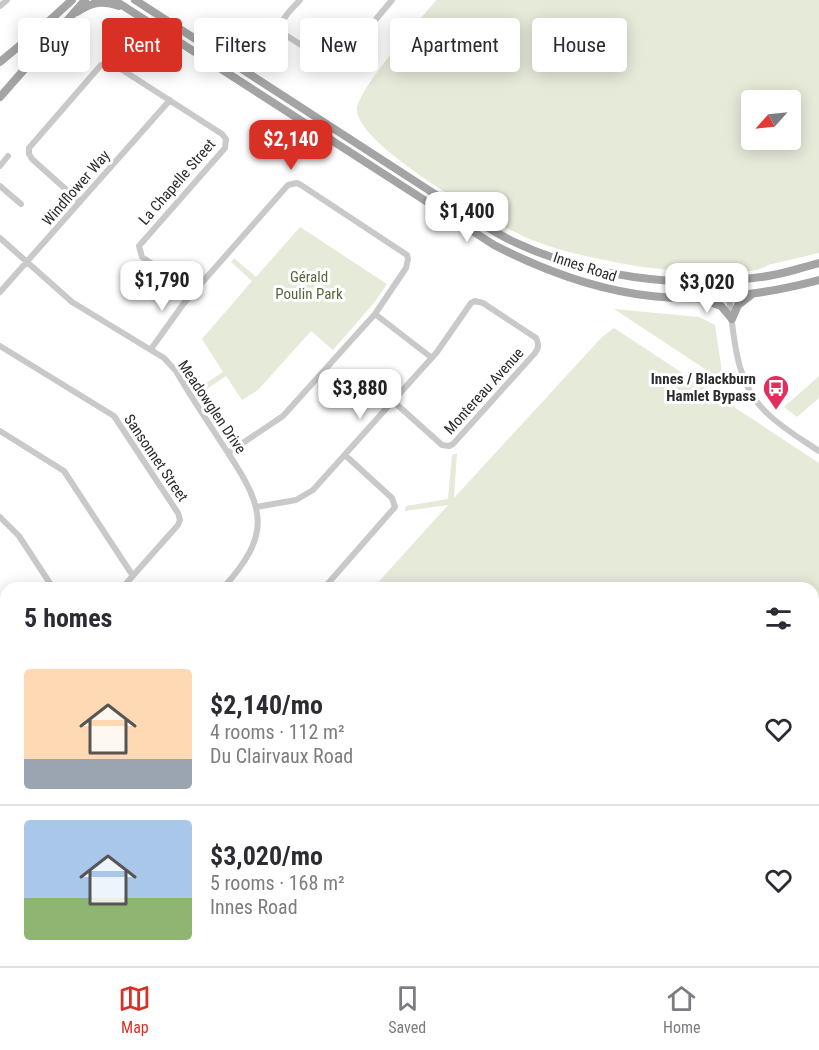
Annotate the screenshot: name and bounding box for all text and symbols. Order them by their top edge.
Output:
chip: Buy [18,18,90,72]
chip: Rent [102,18,182,72]
chip: Filters [194,18,288,72]
chip: New [300,18,378,72]
chip: Apartment [390,18,520,72]
chip: House [532,18,627,72]
north arrow [741,90,801,150]
map controls [741,90,801,150]
pin: $2,140 [242,120,340,171]
text: $2,140 [263,127,319,151]
street label: La Chapelle Street [135,135,219,229]
street label: Windflower Way [38,147,114,229]
pin: $1,400 [418,192,516,243]
text: $1,400 [439,199,495,223]
street label: Innes Road [551,248,619,286]
pin: $1,790 [113,261,211,312]
pin: $3,020 [658,263,756,314]
text: $1,790 [134,268,190,292]
park label: Gérald Poulin Park [275,268,343,303]
text: $3,020 [679,270,735,294]
street label: Montereau Avenue [440,344,528,438]
street label: Meadowglen Drive [174,357,250,457]
pin: $3,880 [311,369,409,420]
place label: Innes / Blackburn Hamlet Bypass [651,370,756,405]
bus stop icon: Innes / Blackburn Hamlet Bypass [761,373,791,411]
text: $3,880 [332,376,388,400]
street label: Sansonnet Street [120,411,192,505]
icon: filters [762,602,795,635]
text: 5 homes [24,603,112,633]
text: $2,140/mo [210,690,323,720]
icon: home [72,693,144,765]
icon: heart [762,713,795,746]
text: 4 rooms · 112 m² [210,720,345,744]
text: Du Clairvaux Road [210,744,353,768]
text: $3,020/mo [210,841,323,871]
icon: home [72,844,144,916]
icon: heart [762,864,795,897]
text: 5 rooms · 168 m² [210,871,345,895]
text: Innes Road [210,895,298,919]
tab: Map [118,982,151,1037]
tab: Saved [388,982,426,1037]
tab: Home [663,982,701,1037]

